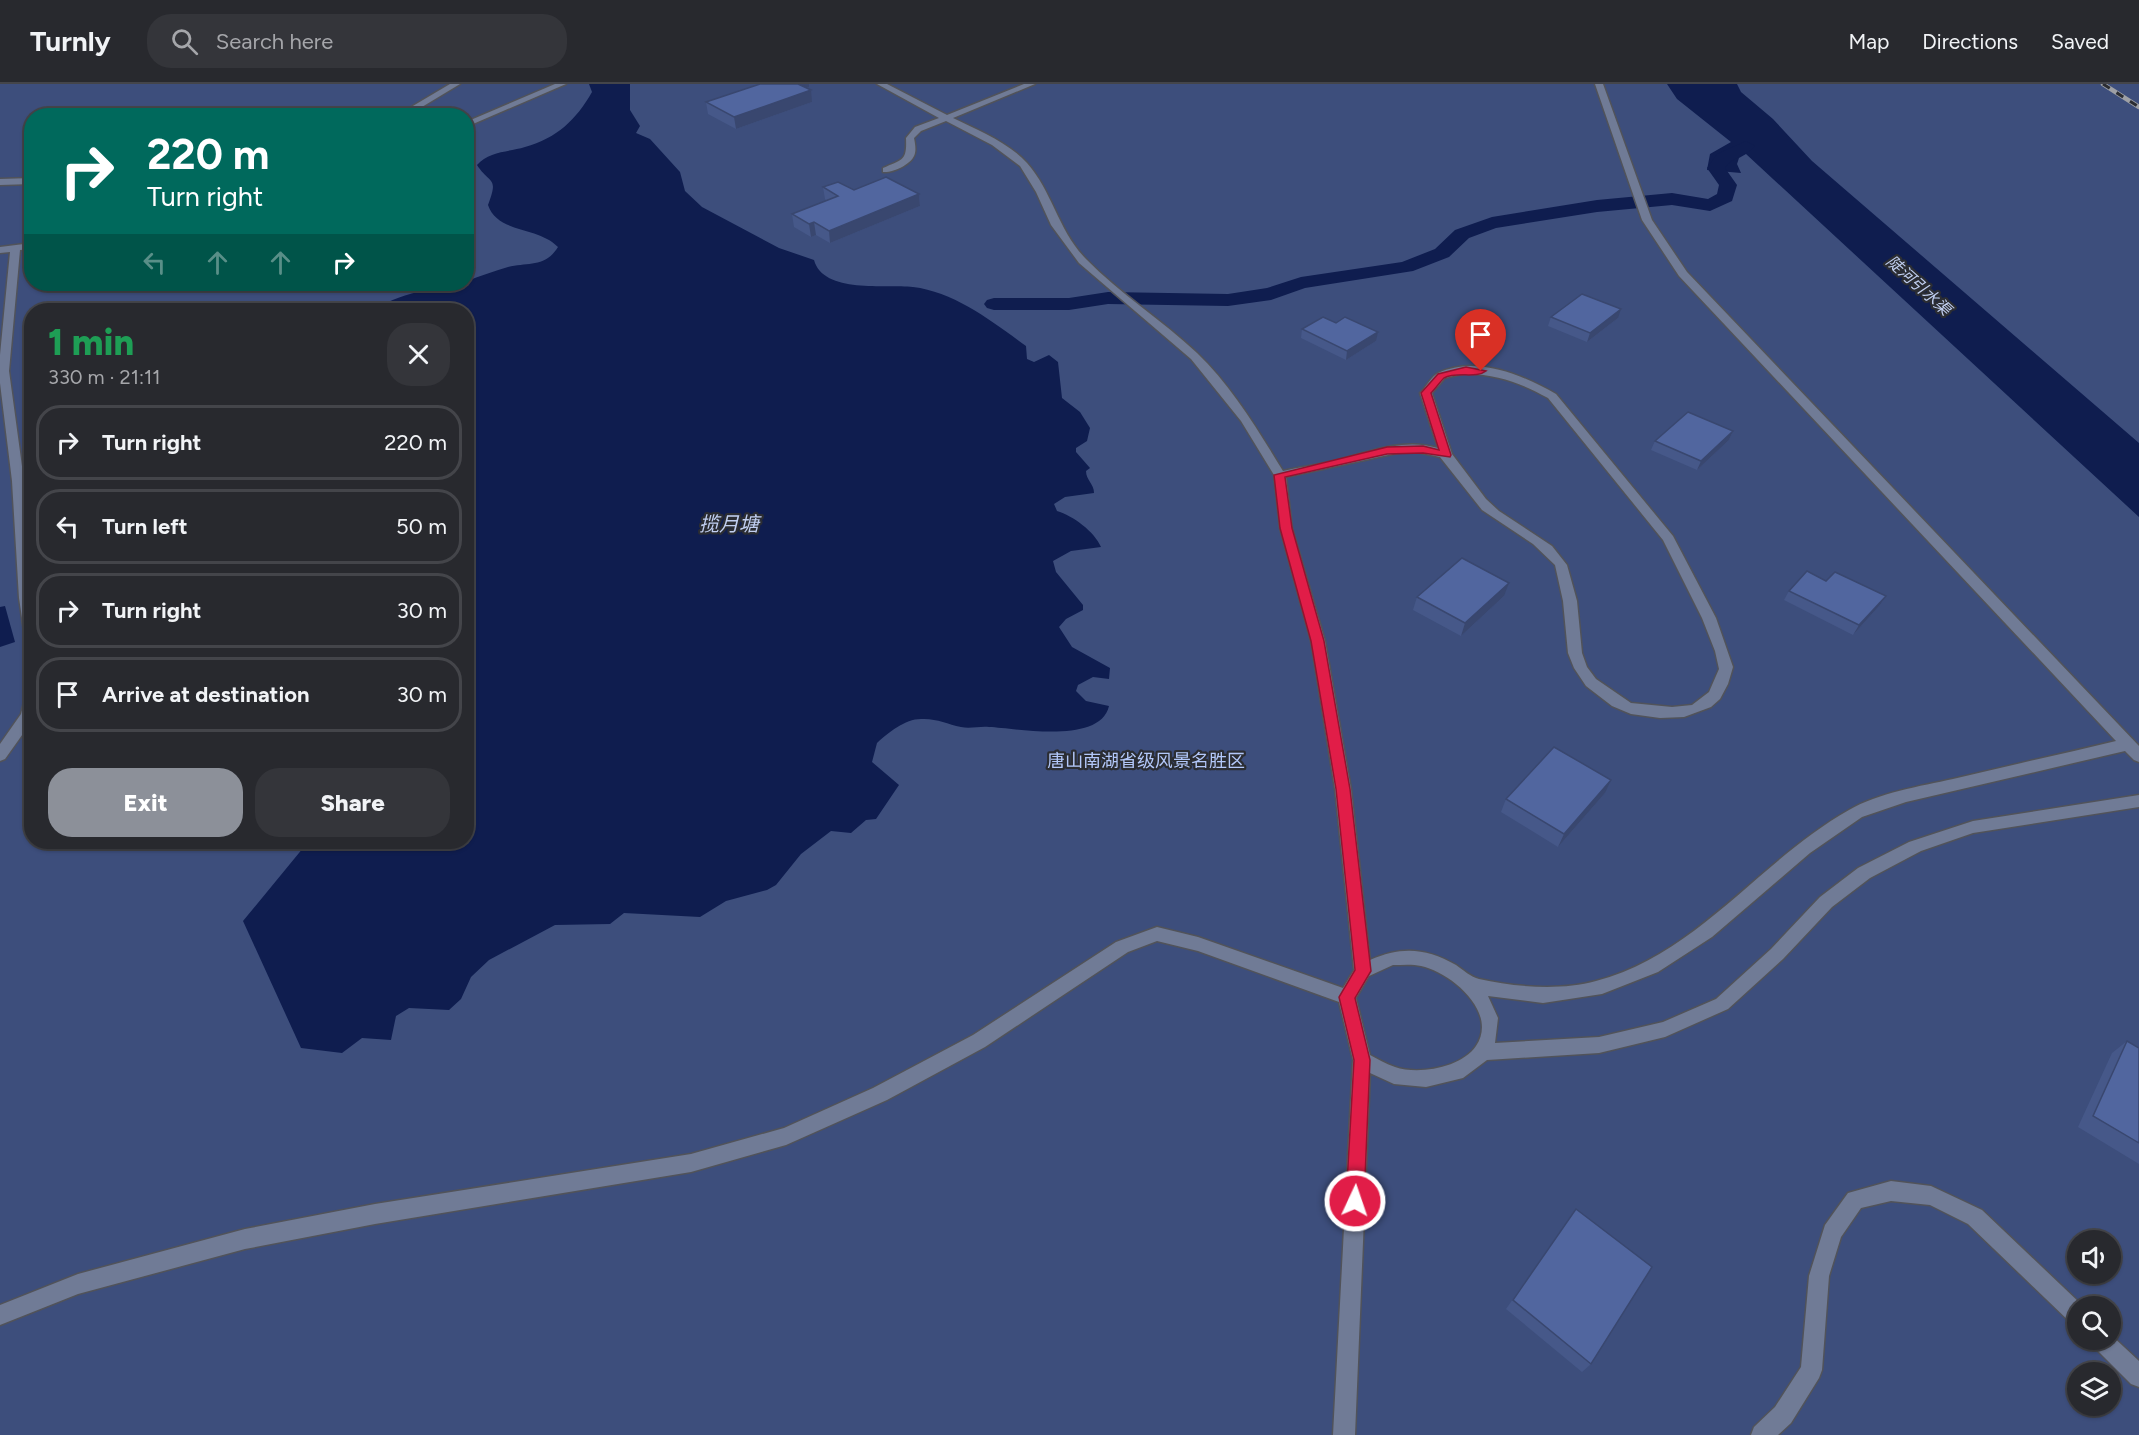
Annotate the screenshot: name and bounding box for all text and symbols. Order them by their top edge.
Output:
search box [147,14,567,68]
text: Turnly [30,24,111,58]
icon: search [168,25,201,58]
text: Search here [216,28,333,55]
text: Map [1848,29,1889,54]
text: Directions [1922,29,2018,54]
text: Saved [2051,29,2109,54]
text: 220 m [147,129,269,180]
icon: right [48,132,126,210]
text: Turn right [147,180,263,213]
icon: left [138,246,171,279]
icon: ahead [201,246,234,279]
icon: ahead [264,246,297,279]
icon: right [327,246,360,279]
water label: 陡河引水渠 [1883,252,1956,321]
pin [1455,309,1506,371]
icon: arrive [1464,318,1497,351]
text: 1 min [48,321,134,364]
button: close [387,323,450,386]
text: 330 m · 21:11 [48,365,161,389]
icon: right [51,426,84,459]
text: Turn right [102,429,201,456]
text: 220 m [384,429,447,456]
icon: left [51,510,84,543]
water label: 揽月塘 [699,512,762,536]
text: Turn left [102,513,188,540]
text: 50 m [396,513,447,540]
icon: right [51,594,84,627]
text: Turn right [102,597,201,624]
text: 30 m [397,597,447,624]
icon: arrive [51,678,84,711]
text: Arrive at destination [102,681,310,708]
text: 30 m [397,681,447,708]
park label: 唐山南湖省级风景名胜区 [1047,750,1245,772]
button: Exit [48,768,243,837]
button: Share [255,768,450,837]
position arrow [1323,1169,1387,1233]
map controls [2067,1230,2121,1416]
button: sound [2067,1230,2121,1284]
button: search [2067,1296,2121,1350]
button: layers [2067,1362,2121,1416]

